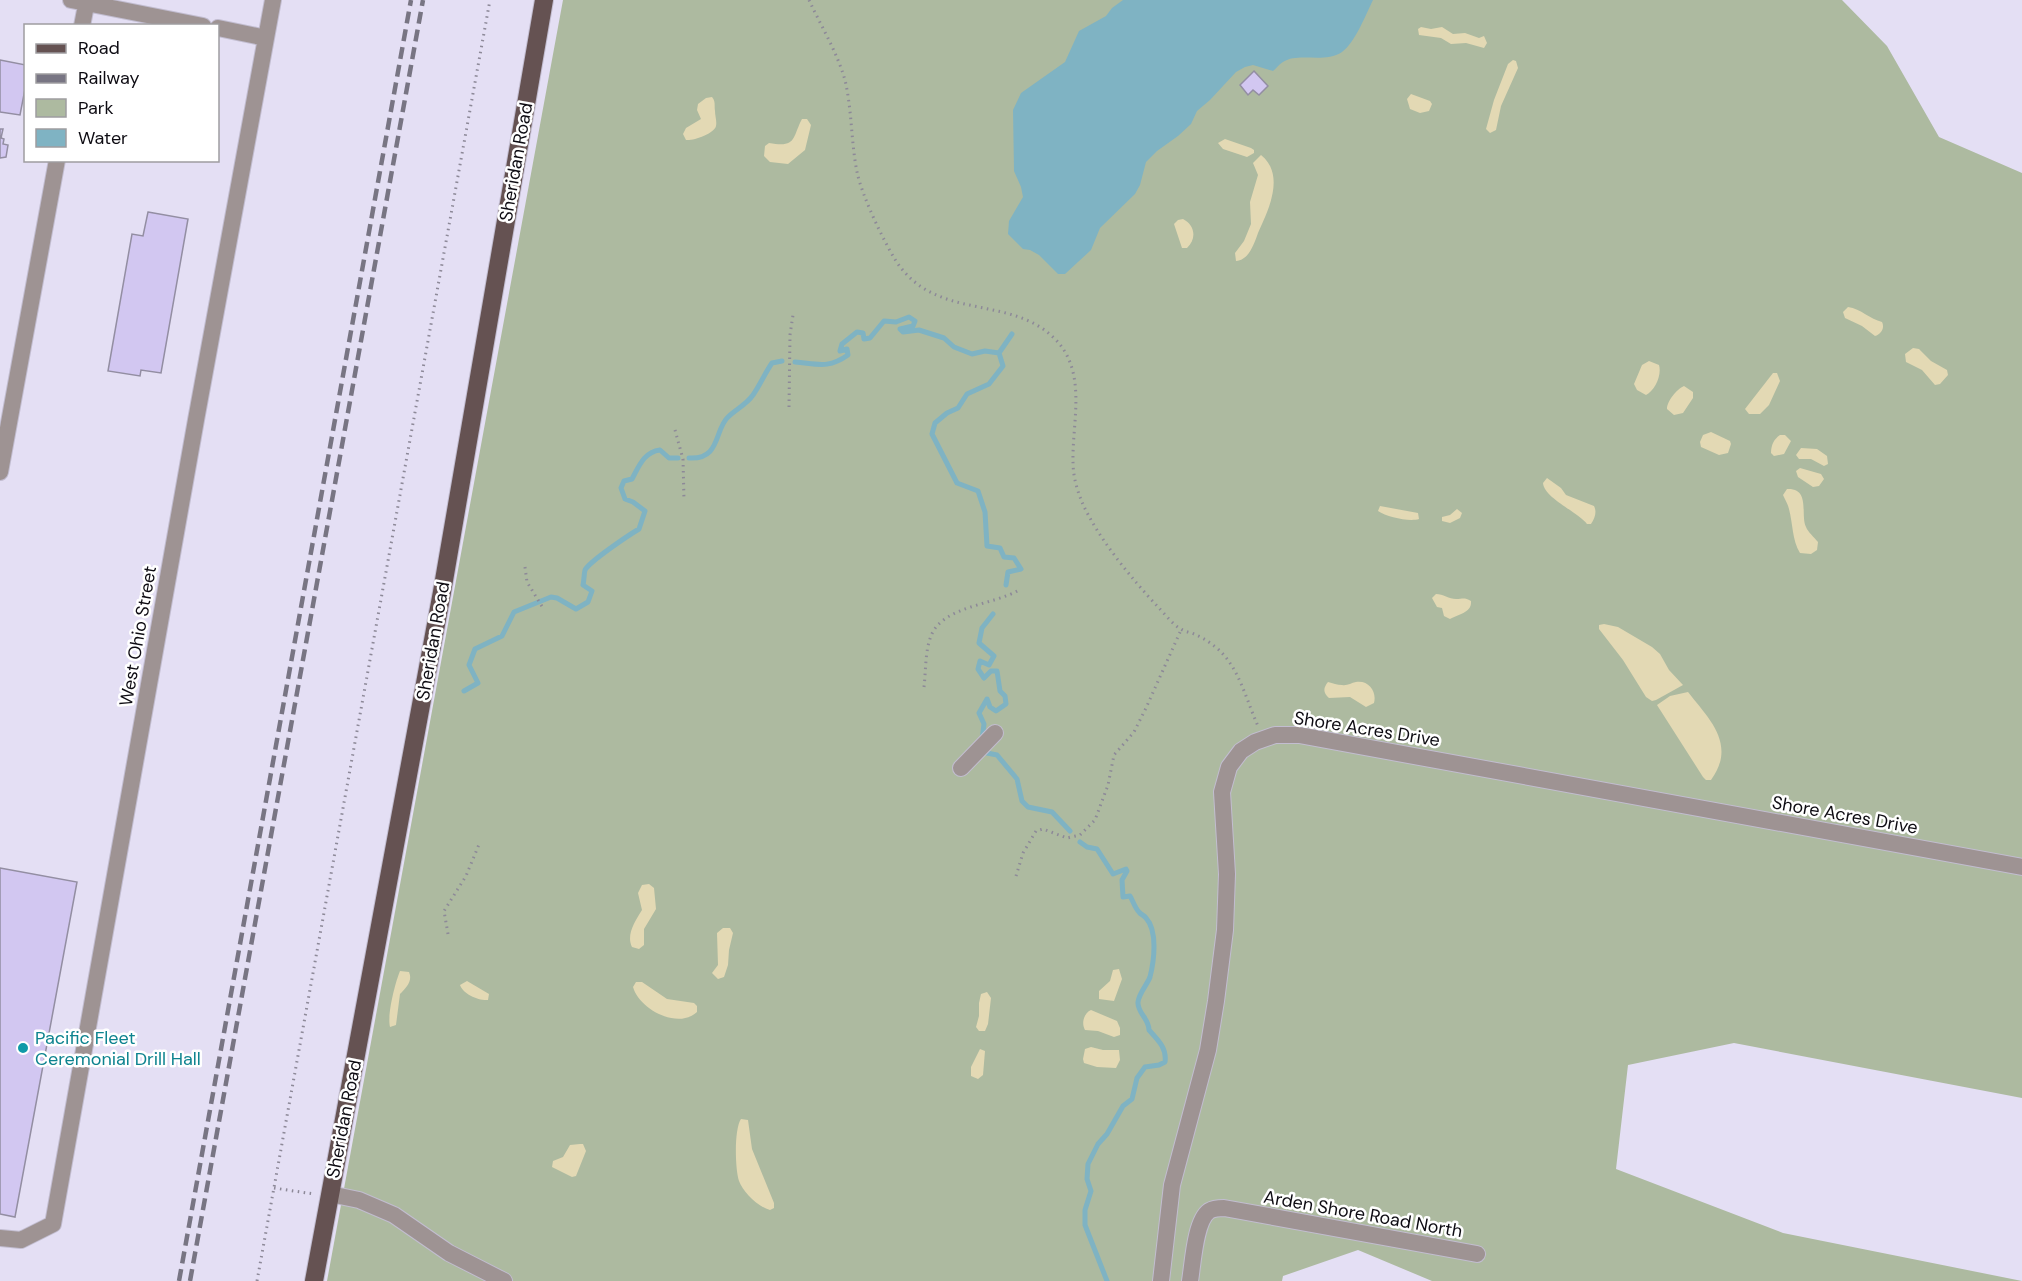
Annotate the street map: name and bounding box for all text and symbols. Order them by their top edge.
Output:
legend [24,24,219,162]
text: Road [78,36,120,60]
text: Railway [78,66,140,90]
text: Park [78,96,114,120]
street label: Sheridan Road [494,101,538,223]
text: Water [78,126,128,150]
street label: West Ohio Street [114,564,162,708]
street label: Sheridan Road [411,580,455,702]
street label: Shore Acres Drive [1292,706,1442,752]
street label: Shore Acres Drive [1770,790,1920,840]
place label: Pacific Fleet Ceremonial Drill Hall [35,1026,201,1071]
marker: Pacific Fleet Ceremonial Drill Hall [16,1041,30,1055]
street label: Sheridan Road [321,1058,367,1180]
street label: Arden Shore Road North [1262,1185,1464,1243]

